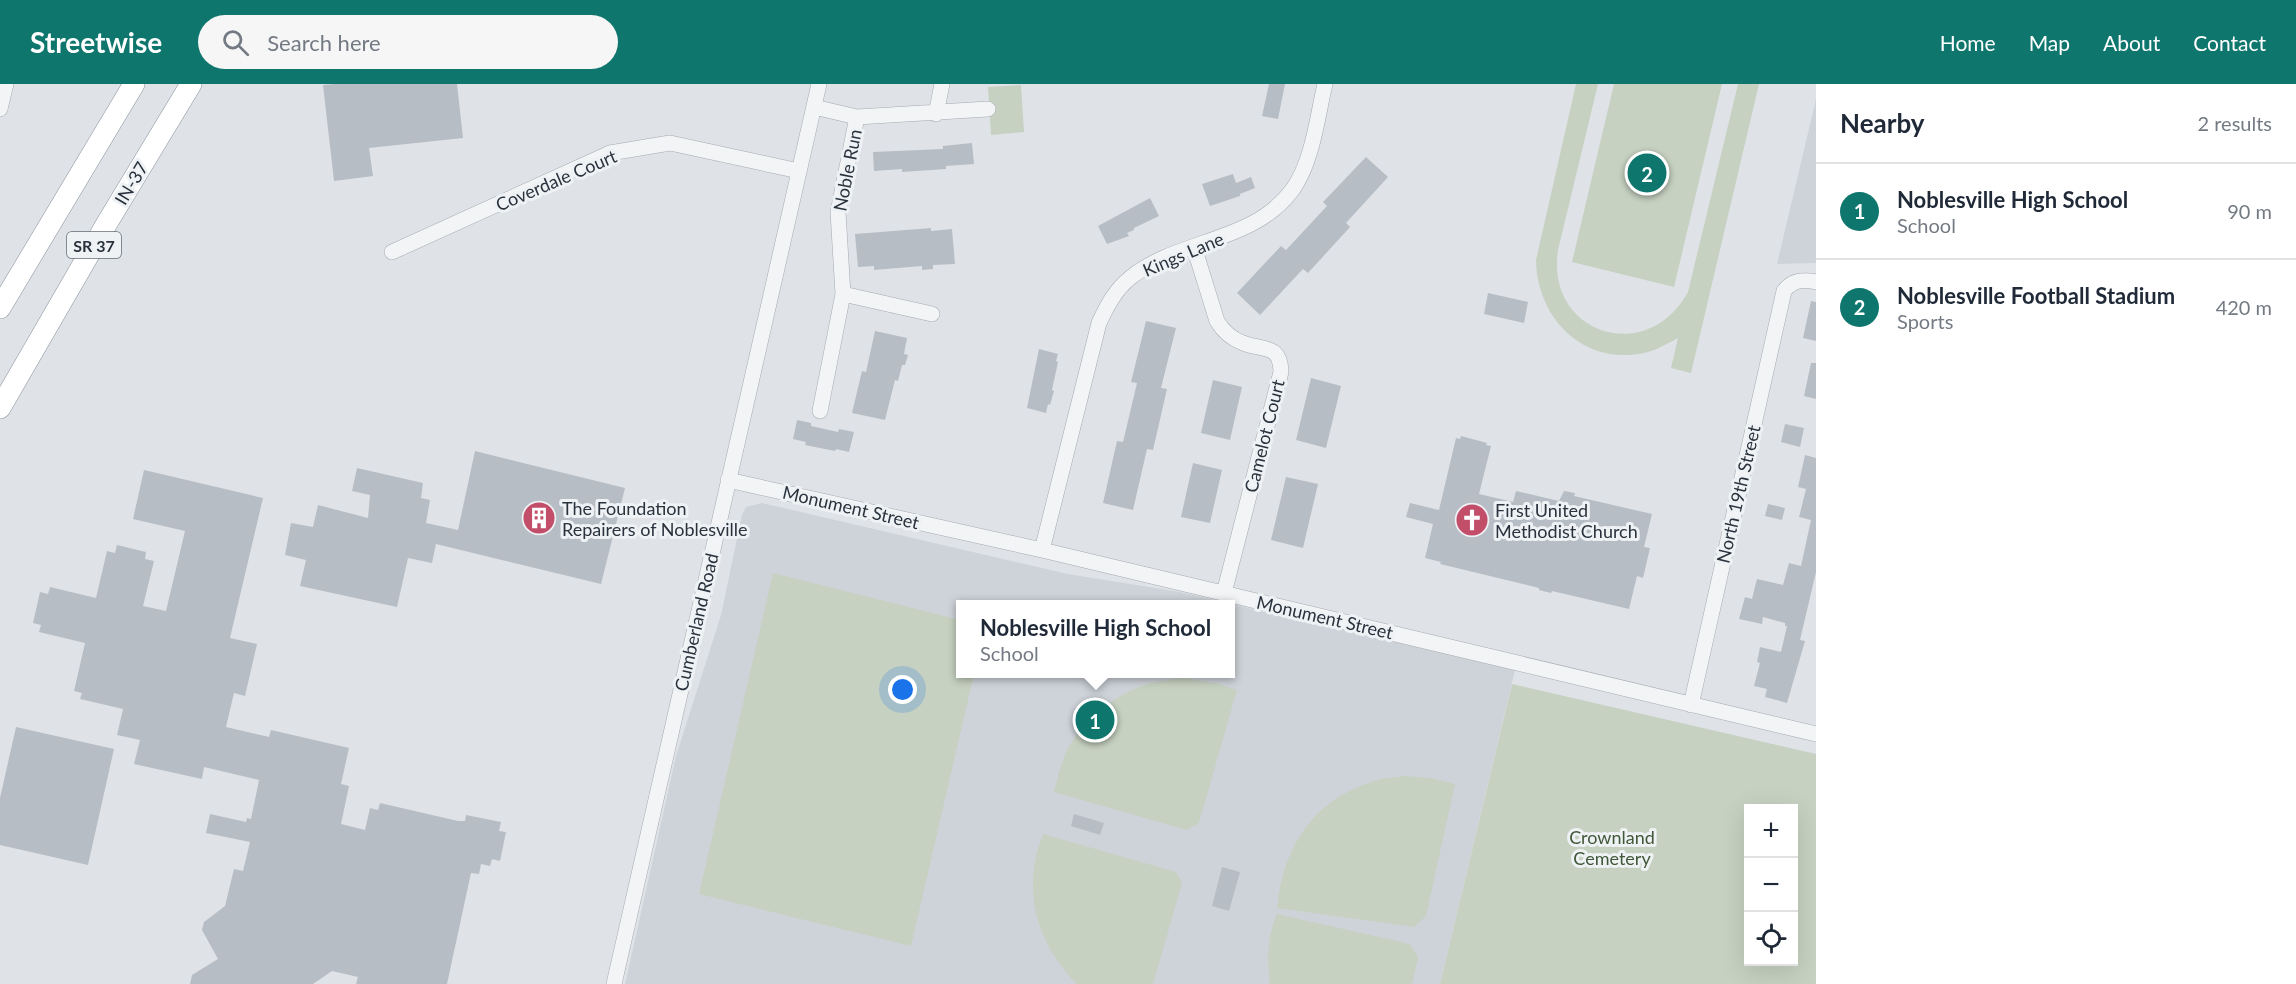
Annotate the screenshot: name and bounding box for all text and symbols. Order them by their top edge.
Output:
search box [198,15,618,69]
text: Streetwise [30,25,162,59]
icon: search [219,26,252,59]
text: Search here [267,29,381,56]
text: Home [1940,30,1996,55]
text: Map [2029,30,2070,55]
text: About [2103,30,2160,55]
text: Contact [2193,30,2266,55]
text: Nearby [1840,107,1925,139]
text: 2 results [2197,111,2272,135]
street label: Noble Run [828,127,866,213]
street label: Coverdale Court [492,144,620,215]
pin: 2 [1628,150,1666,196]
street label: IN-37 [110,157,152,209]
text: Noblesville High School [1897,186,2128,213]
text: 1 [1854,199,1865,223]
text: 90 m [2227,199,2272,223]
text: School [1897,213,1956,237]
street label: Kings Lane [1139,227,1227,281]
road number: SR 37 [67,232,121,258]
text: Noblesville Football Stadium [1897,282,2175,309]
text: 2 [1854,295,1865,319]
text: 420 m [2216,295,2272,319]
text: Sports [1897,309,1953,333]
street label: Camelot Court [1239,377,1289,495]
street label: North 19th Street [1711,422,1765,565]
street label: Monument Street [781,481,922,534]
place label: The Foundation Repairers of Noblesville [562,497,748,540]
place label: First United Methodist Church [1495,499,1638,542]
building icon: The Foundation Repairers of Noblesville [521,500,557,536]
church icon: First United Methodist Church [1454,502,1490,538]
street label: Cumberland Road [669,551,723,693]
street label: Monument Street [1255,591,1396,644]
popup [956,600,1235,678]
text: Noblesville High School [980,614,1211,641]
text: School [980,641,1039,665]
your location [888,675,917,704]
pin: 1 [1076,698,1114,742]
map controls [1744,804,1798,966]
button: + [1744,804,1798,858]
park label: Crownland Cemetery [1569,826,1655,869]
button: − [1744,858,1798,912]
button: locate [1744,912,1798,966]

